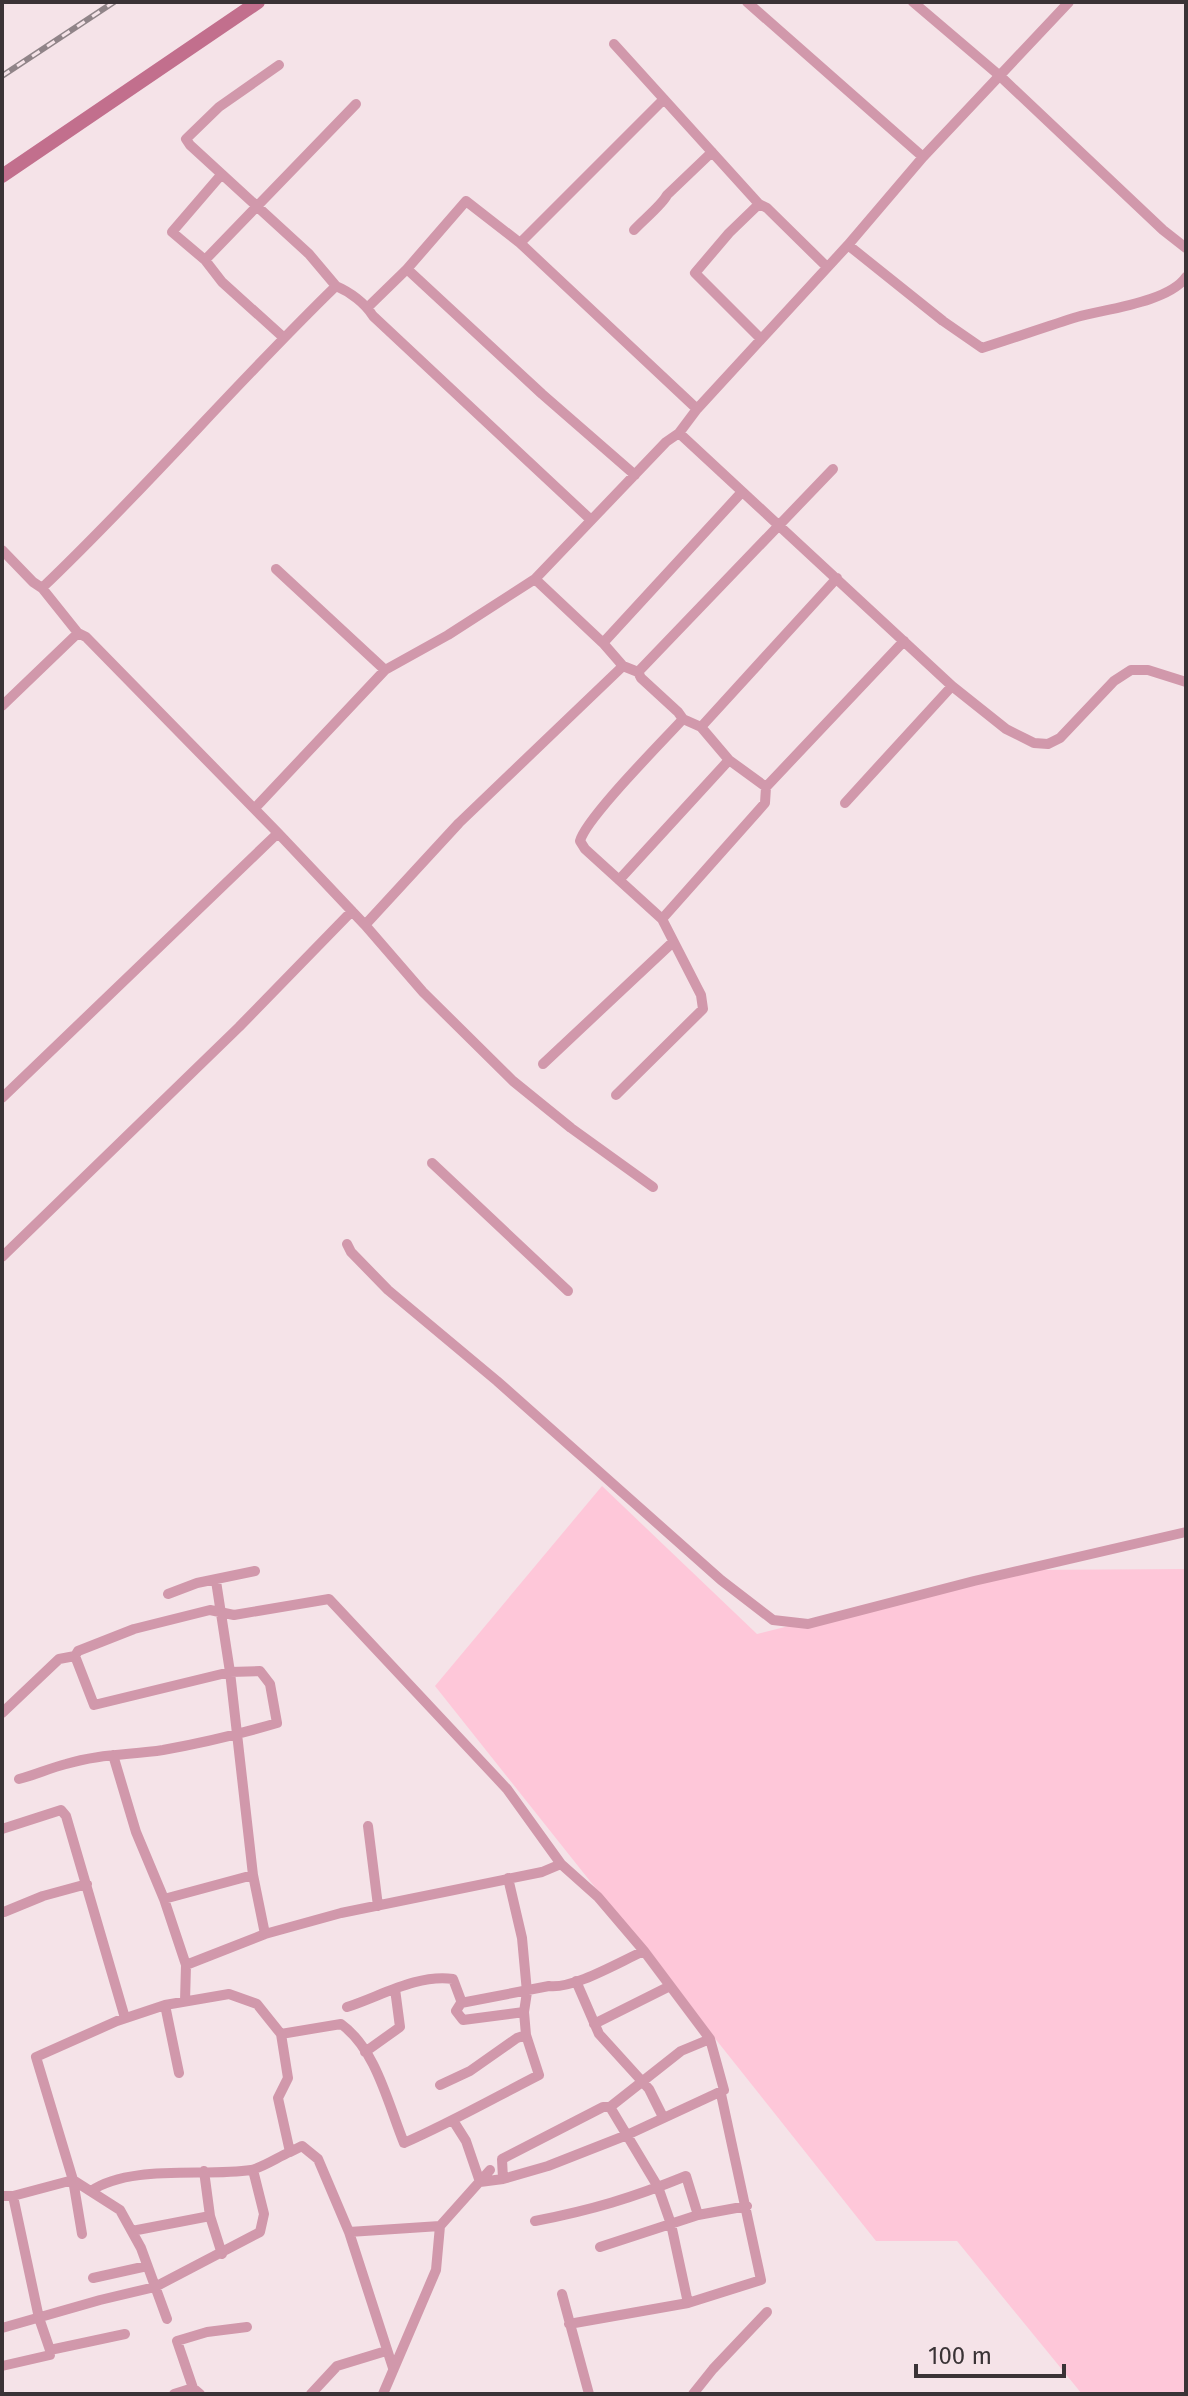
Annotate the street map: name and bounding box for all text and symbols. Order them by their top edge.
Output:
scale bar [916,2328,1064,2378]
text: 100 m [928,2342,992,2370]

